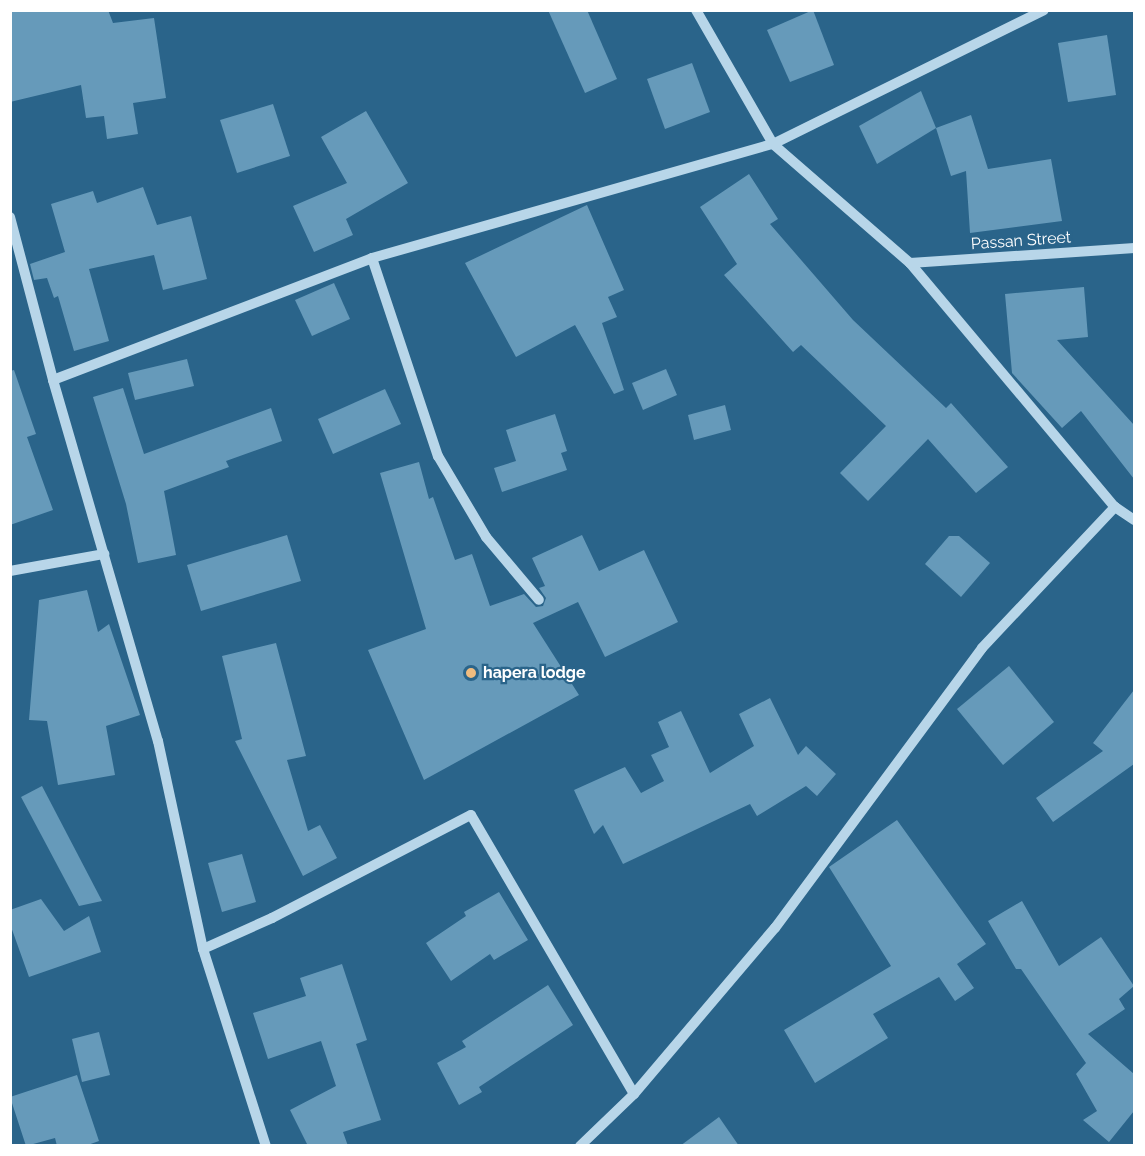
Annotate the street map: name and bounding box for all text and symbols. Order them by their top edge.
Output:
street label: Passan Street [970,228,1072,254]
place label: hapera lodge [483,663,586,683]
marker: hapera lodge [464,666,478,680]

